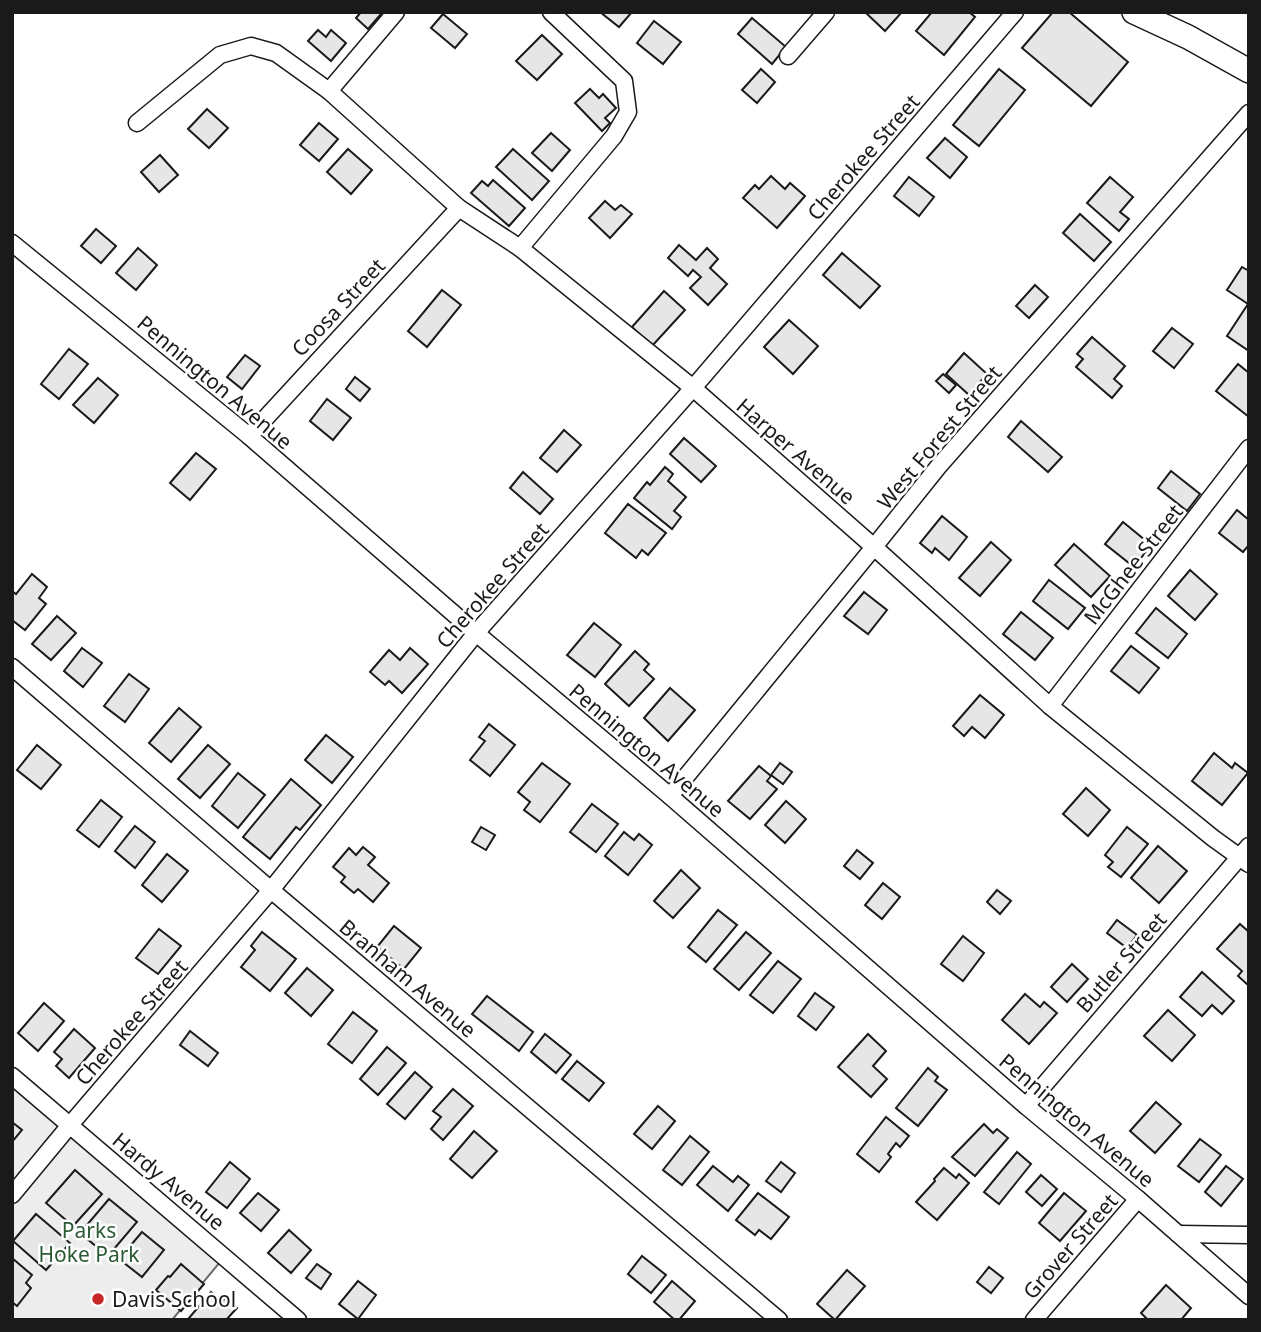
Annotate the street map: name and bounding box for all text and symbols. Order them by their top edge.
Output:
street label: Cherokee Street [801,88,926,226]
street label: Coosa Street [285,252,391,362]
street label: Pennington Avenue [132,309,298,455]
street label: West Forest Street [871,359,1008,515]
street label: Harper Avenue [731,392,861,510]
street label: McGhee Street [1077,498,1189,630]
street label: Cherokee Street [430,516,555,654]
street label: Pennington Avenue [564,677,730,823]
street label: Butler Street [1070,906,1173,1018]
street label: Branham Avenue [334,913,482,1043]
street label: Cherokee Street [69,953,194,1091]
street label: Pennington Avenue [994,1047,1160,1193]
street label: Hardy Avenue [107,1126,231,1236]
street label: Grover Street [1016,1187,1124,1305]
park label: Parks Hoke Park [38,1216,140,1268]
place label: Davis School [112,1285,236,1313]
marker: Davis School [90,1291,106,1307]

